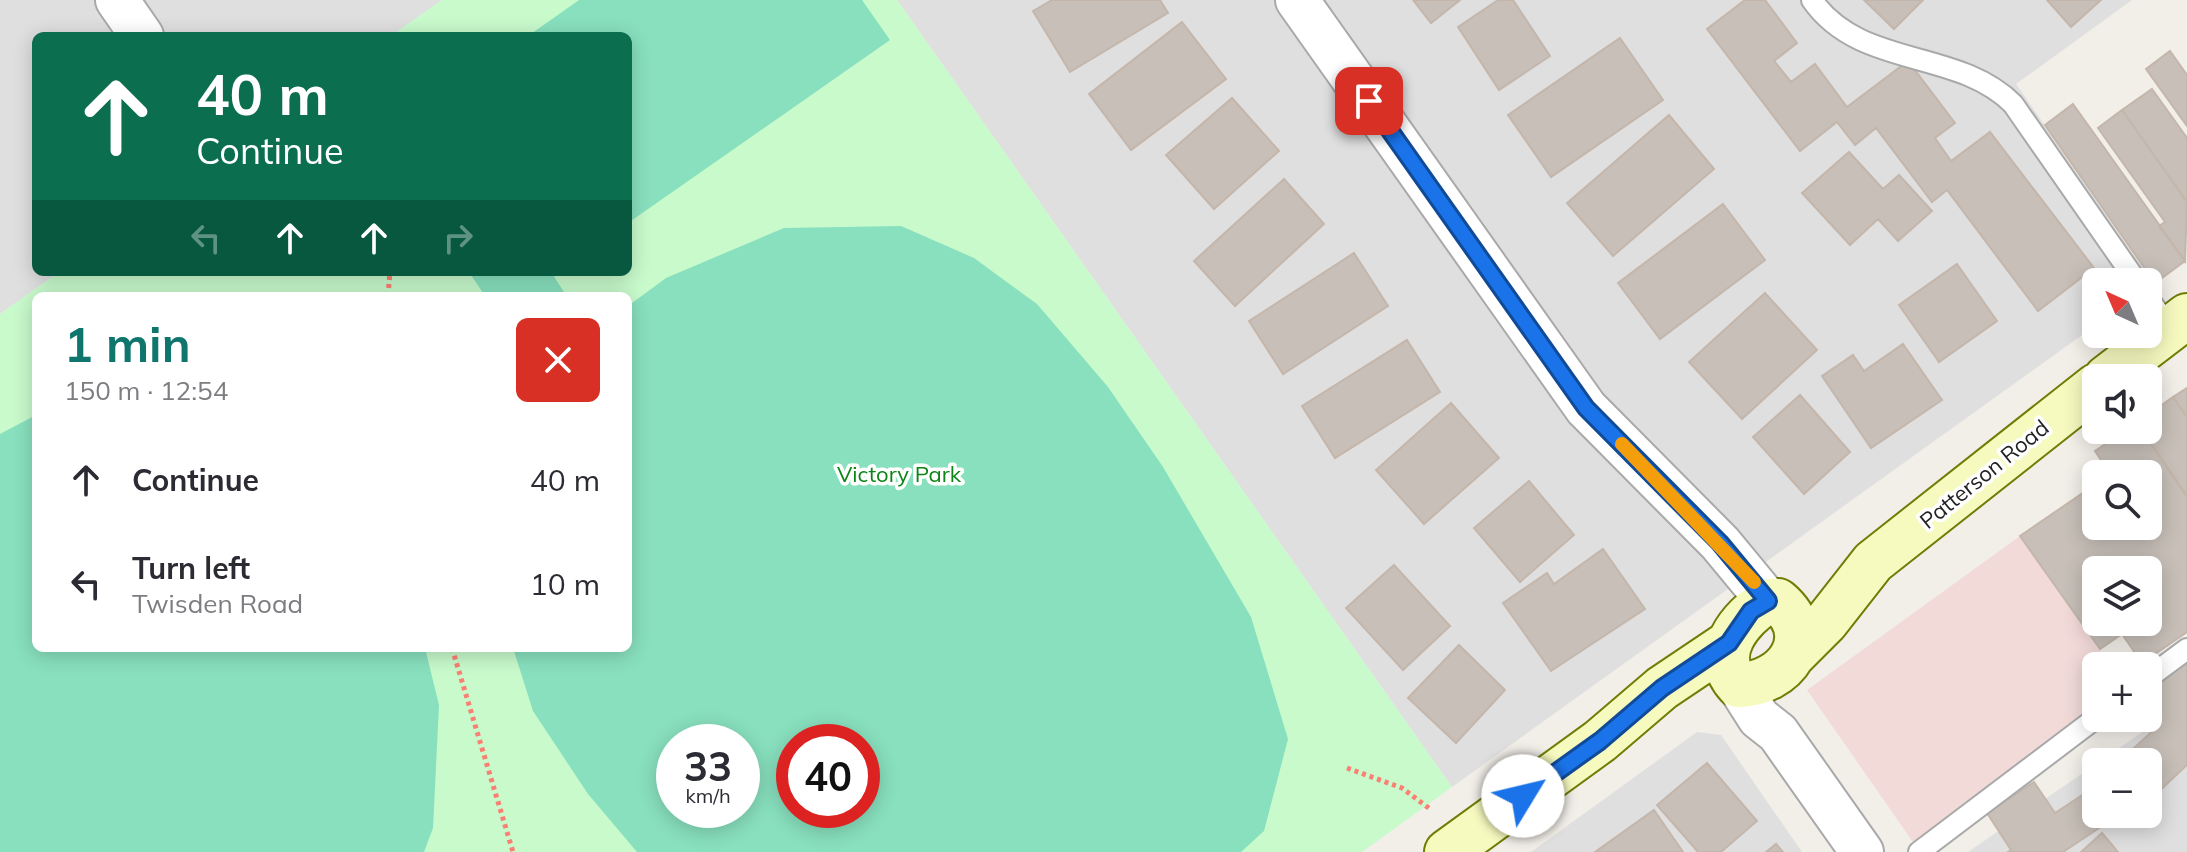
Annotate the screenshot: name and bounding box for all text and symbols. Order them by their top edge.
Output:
text: 40 m [196,59,329,129]
icon: ahead [64,64,168,168]
pin [1335,67,1403,135]
icon: arrive [1347,79,1391,123]
text: Continue [196,128,344,173]
icon: left [184,216,228,260]
icon: ahead [268,216,312,260]
icon: ahead [352,216,396,260]
icon: right [436,216,480,260]
north arrow [2082,268,2162,348]
map controls [2082,268,2162,828]
text: 1 min [64,314,191,374]
button: close [516,318,600,402]
button: sound [2082,364,2162,444]
text: 150 m · 12:54 [64,374,228,407]
street label: Patterson Road [1914,413,2054,535]
icon: ahead [64,458,108,502]
park label: Victory Park [837,460,962,488]
button: search [2082,460,2162,540]
text: Continue [132,461,259,499]
text: 40 m [530,461,600,499]
text: Turn left [132,549,250,587]
button: layers [2082,556,2162,636]
icon: left [64,562,108,606]
text: 10 m [530,565,600,603]
text: Twisden Road [132,587,303,620]
button: + [2082,652,2162,732]
speed limit sign: 40 [776,724,880,828]
text: 33 [684,741,732,791]
button: − [2082,748,2162,828]
position arrow [1481,754,1565,838]
text: km/h [685,783,731,808]

